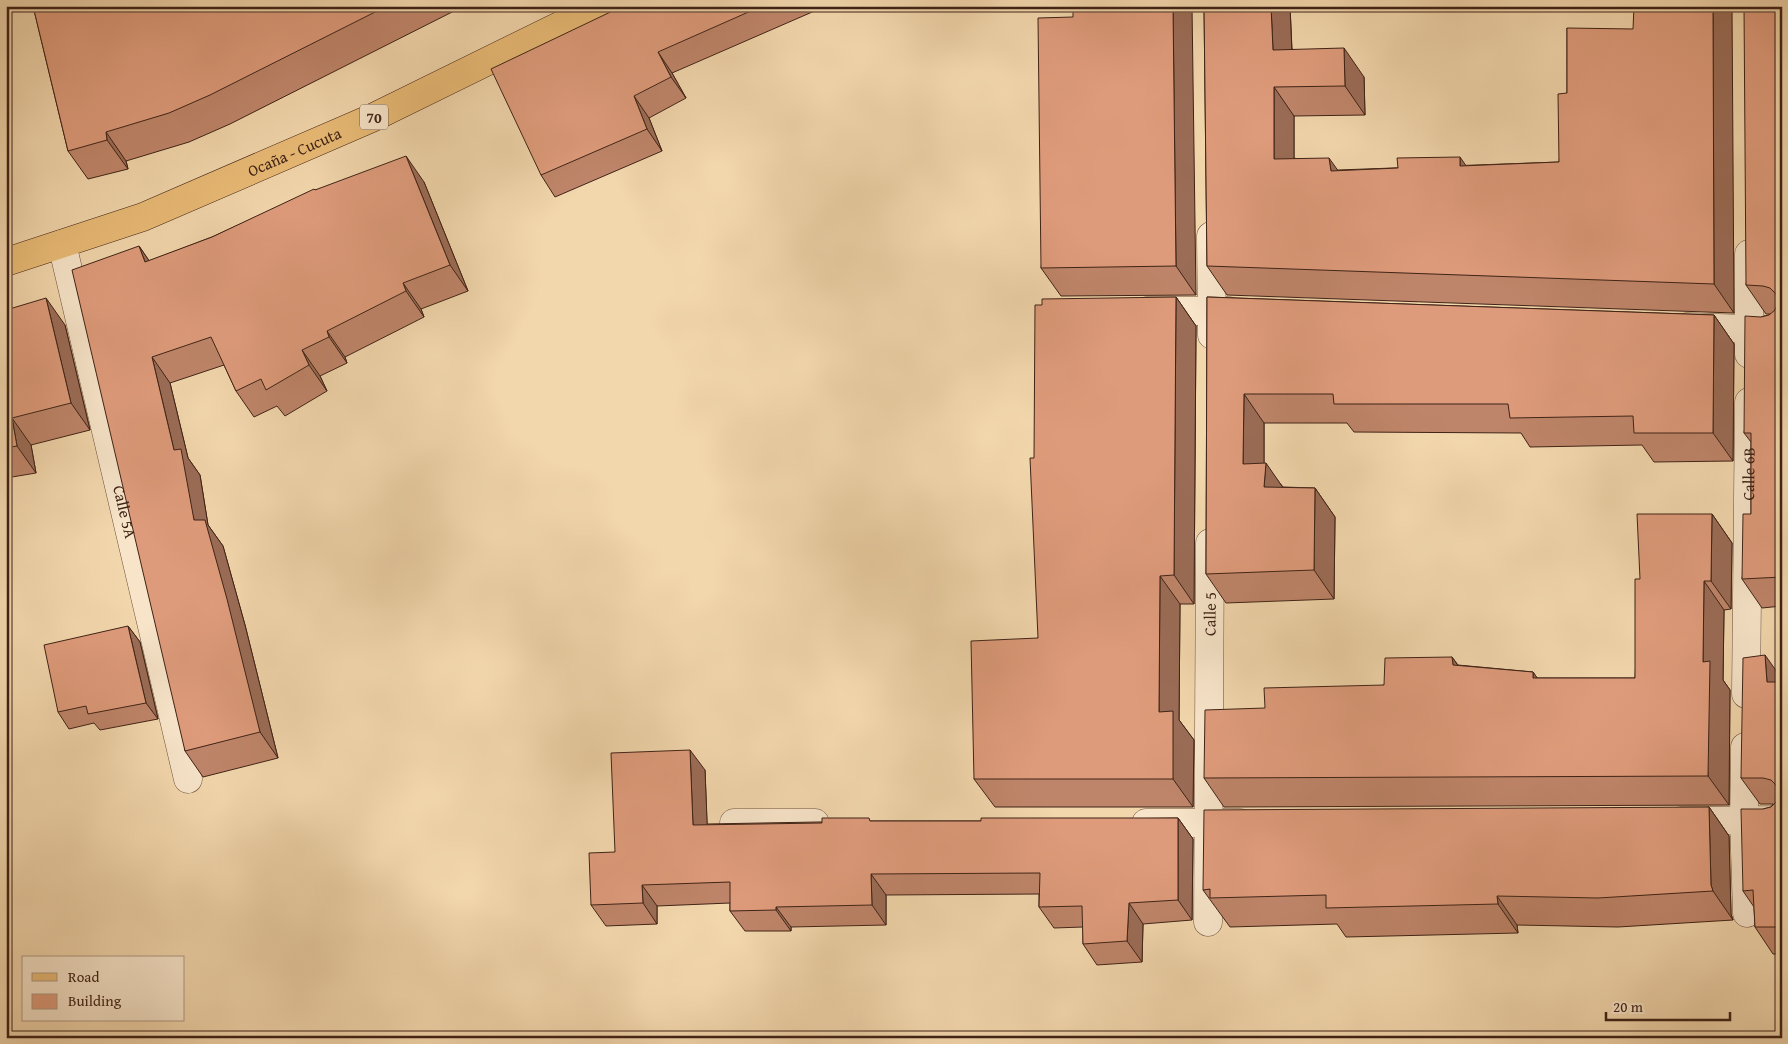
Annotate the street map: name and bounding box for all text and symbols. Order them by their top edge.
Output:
road number: 70 [360,104,388,130]
street label: Ocaña - Cucuta [244,121,345,182]
street label: Calle 6B [1736,447,1761,501]
street label: Calle 5A [107,483,143,541]
street label: Calle 5 [1198,592,1222,636]
legend [22,956,185,1022]
text: Road [68,966,99,987]
scale bar [1606,989,1729,1021]
text: Building [68,990,122,1011]
text: 20 m [1613,996,1644,1017]

